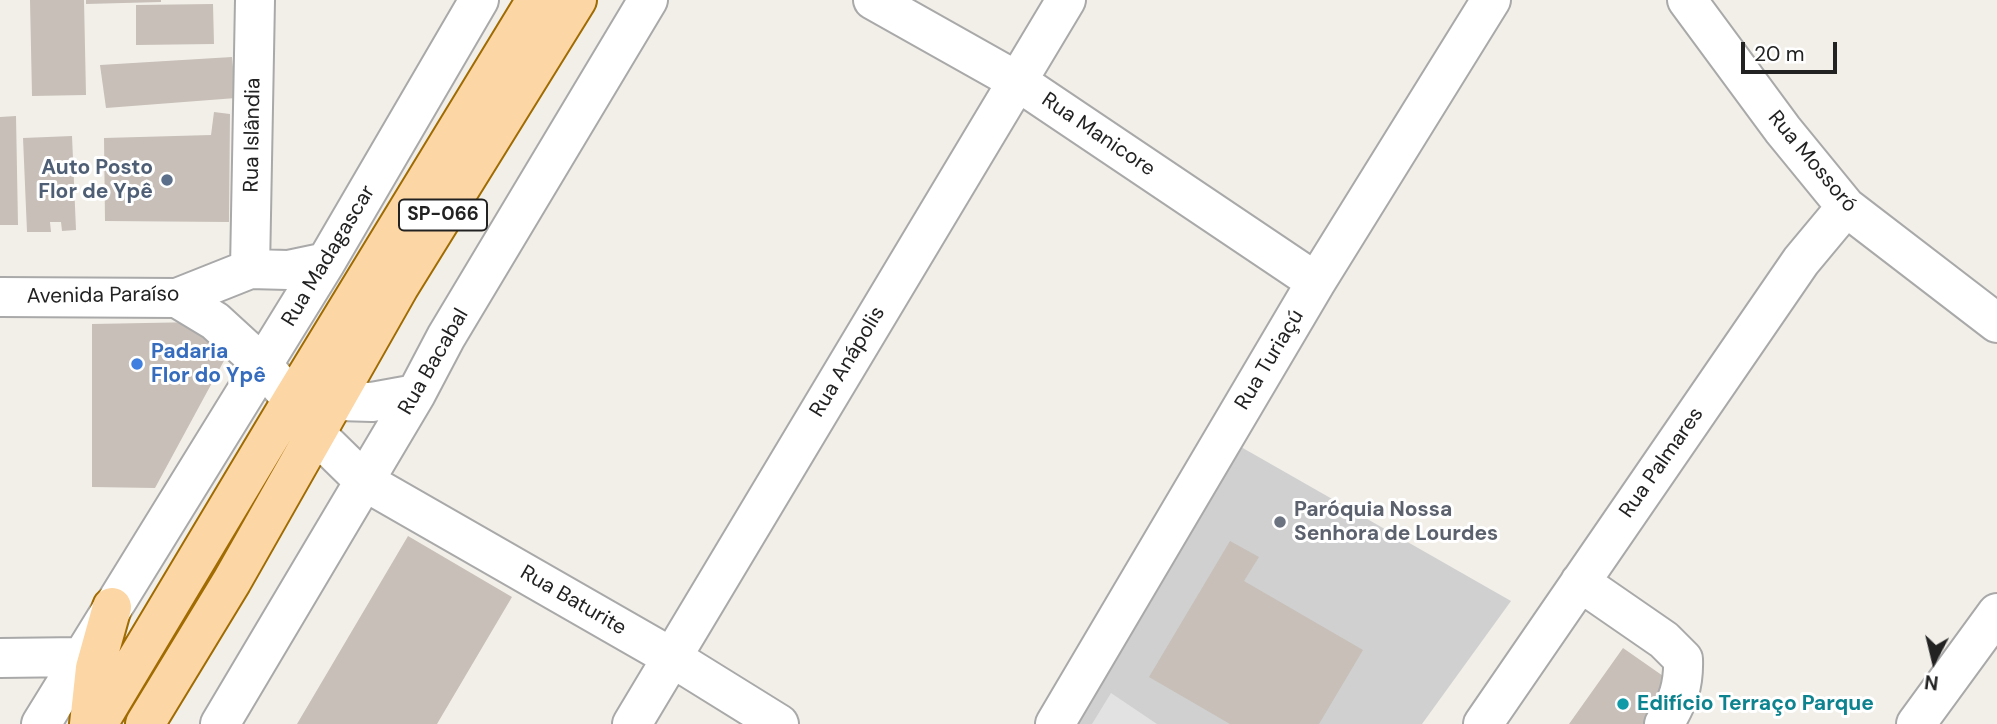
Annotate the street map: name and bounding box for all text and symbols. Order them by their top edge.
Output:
scale bar [1745,28,1841,72]
text: 20 m [1754,40,1805,68]
street label: Rua Islândia [239,77,267,193]
street label: Rua Manicore [1036,88,1160,182]
street label: Rua Mossoró [1762,106,1862,218]
place label: Auto Posto Flor de Ypê [38,155,153,205]
marker: Auto Posto Flor de Ypê [159,172,175,188]
street label: Rua Madagascar [277,181,381,331]
road number: SP-066 [399,200,487,230]
street label: Avenida Paraíso [26,282,180,310]
street label: Rua Anápolis [805,302,891,422]
street label: Rua Bacabal [394,304,474,420]
street label: Rua Turiaçú [1230,305,1310,415]
place label: Padaria Flor do Ypê [151,339,266,389]
marker: Padaria Flor do Ypê [129,356,145,372]
street label: Rua Palmares [1615,403,1709,523]
place label: Paróquia Nossa Senhora de Lourdes [1294,497,1498,547]
marker: Paróquia Nossa Senhora de Lourdes [1272,514,1288,530]
street label: Rua Baturite [515,561,631,641]
north arrow [1899,626,1969,696]
text: N [1923,669,1940,696]
place label: Edifício Terraço Parque [1637,691,1874,717]
marker: Edifício Terraço Parque [1615,696,1631,712]

